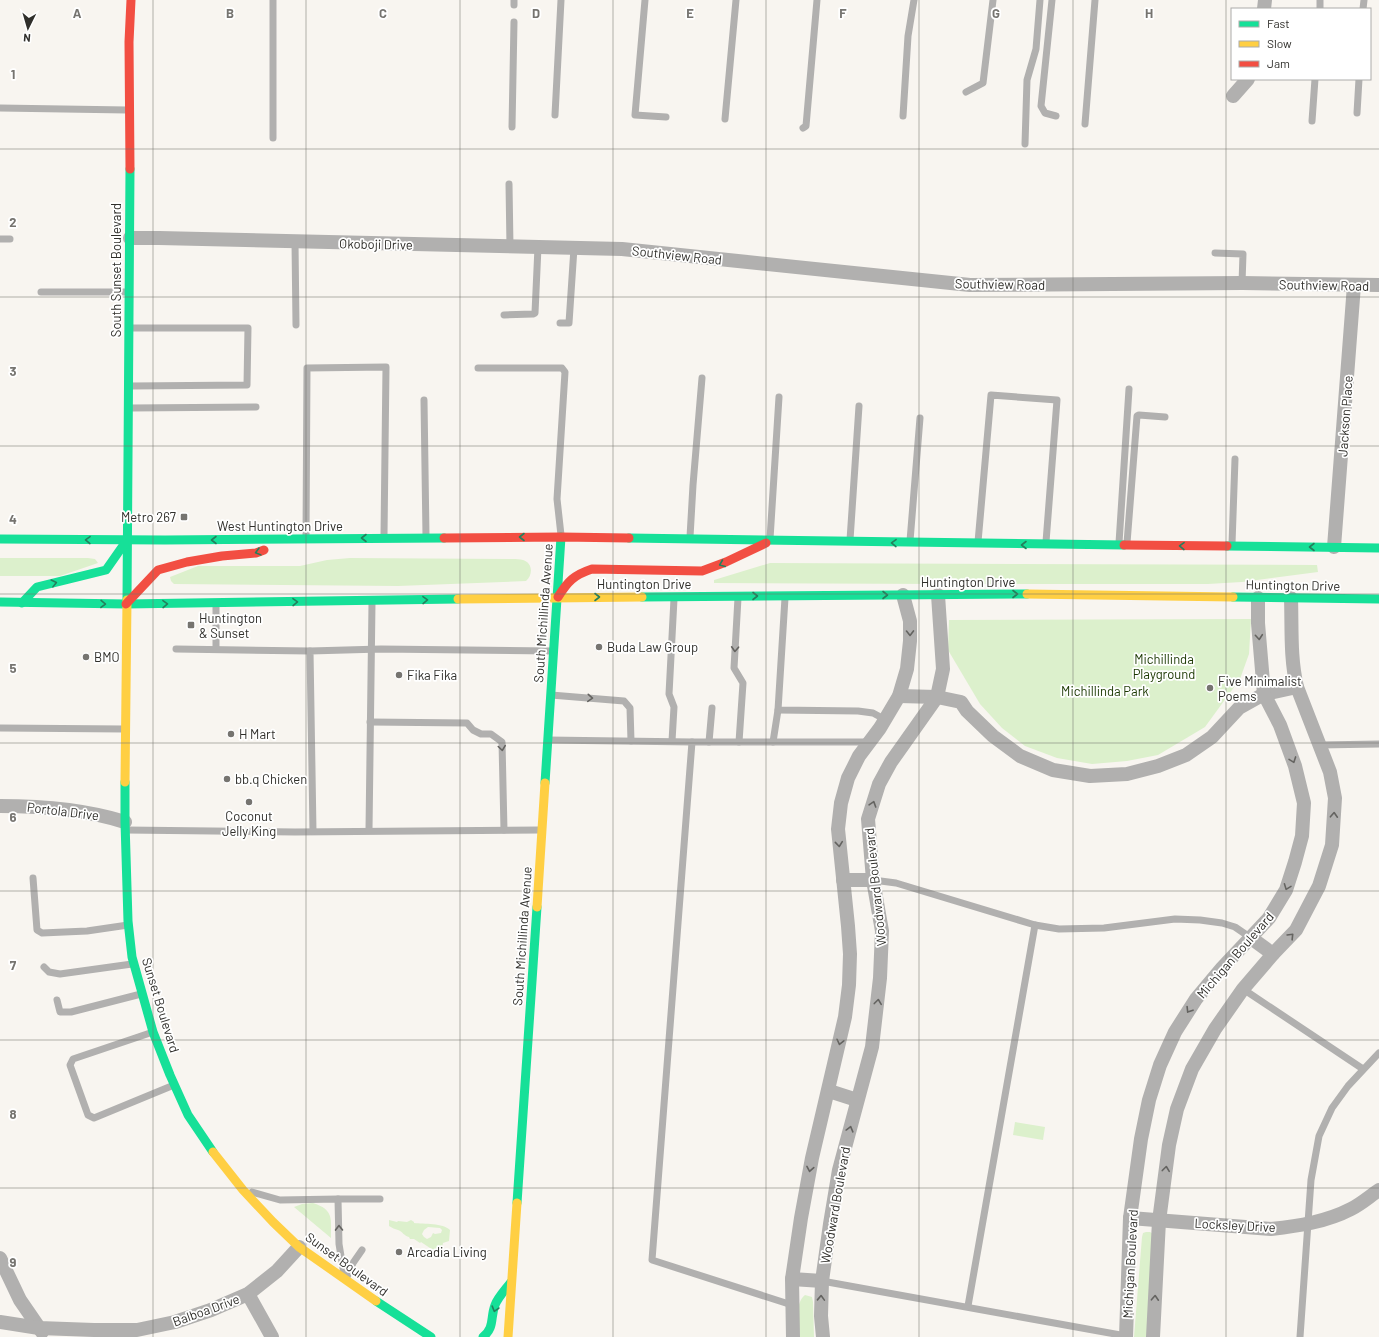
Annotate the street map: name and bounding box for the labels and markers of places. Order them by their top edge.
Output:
place label: Metro 267 [121,509,176,525]
marker: Metro 267 [179,512,189,522]
place label: Huntington & Sunset [199,610,262,641]
marker: Huntington & Sunset [186,620,196,630]
place label: Buda Law Group [607,639,698,655]
marker: Buda Law Group [594,642,604,652]
place label: BMO [94,649,120,665]
marker: BMO [81,652,91,662]
place label: Fika Fika [407,667,457,683]
marker: Fika Fika [394,670,404,680]
place label: Five Minimalist Poems [1218,673,1302,704]
marker: Five Minimalist Poems [1205,683,1215,693]
place label: H Mart [239,726,276,742]
marker: H Mart [226,729,236,739]
place label: bb.q Chicken [235,771,307,787]
marker: bb.q Chicken [222,774,232,784]
marker: Coconut Jelly King [244,797,254,807]
place label: Coconut Jelly King [222,808,276,839]
place label: Arcadia Living [407,1244,487,1260]
marker: Arcadia Living [394,1247,404,1257]

